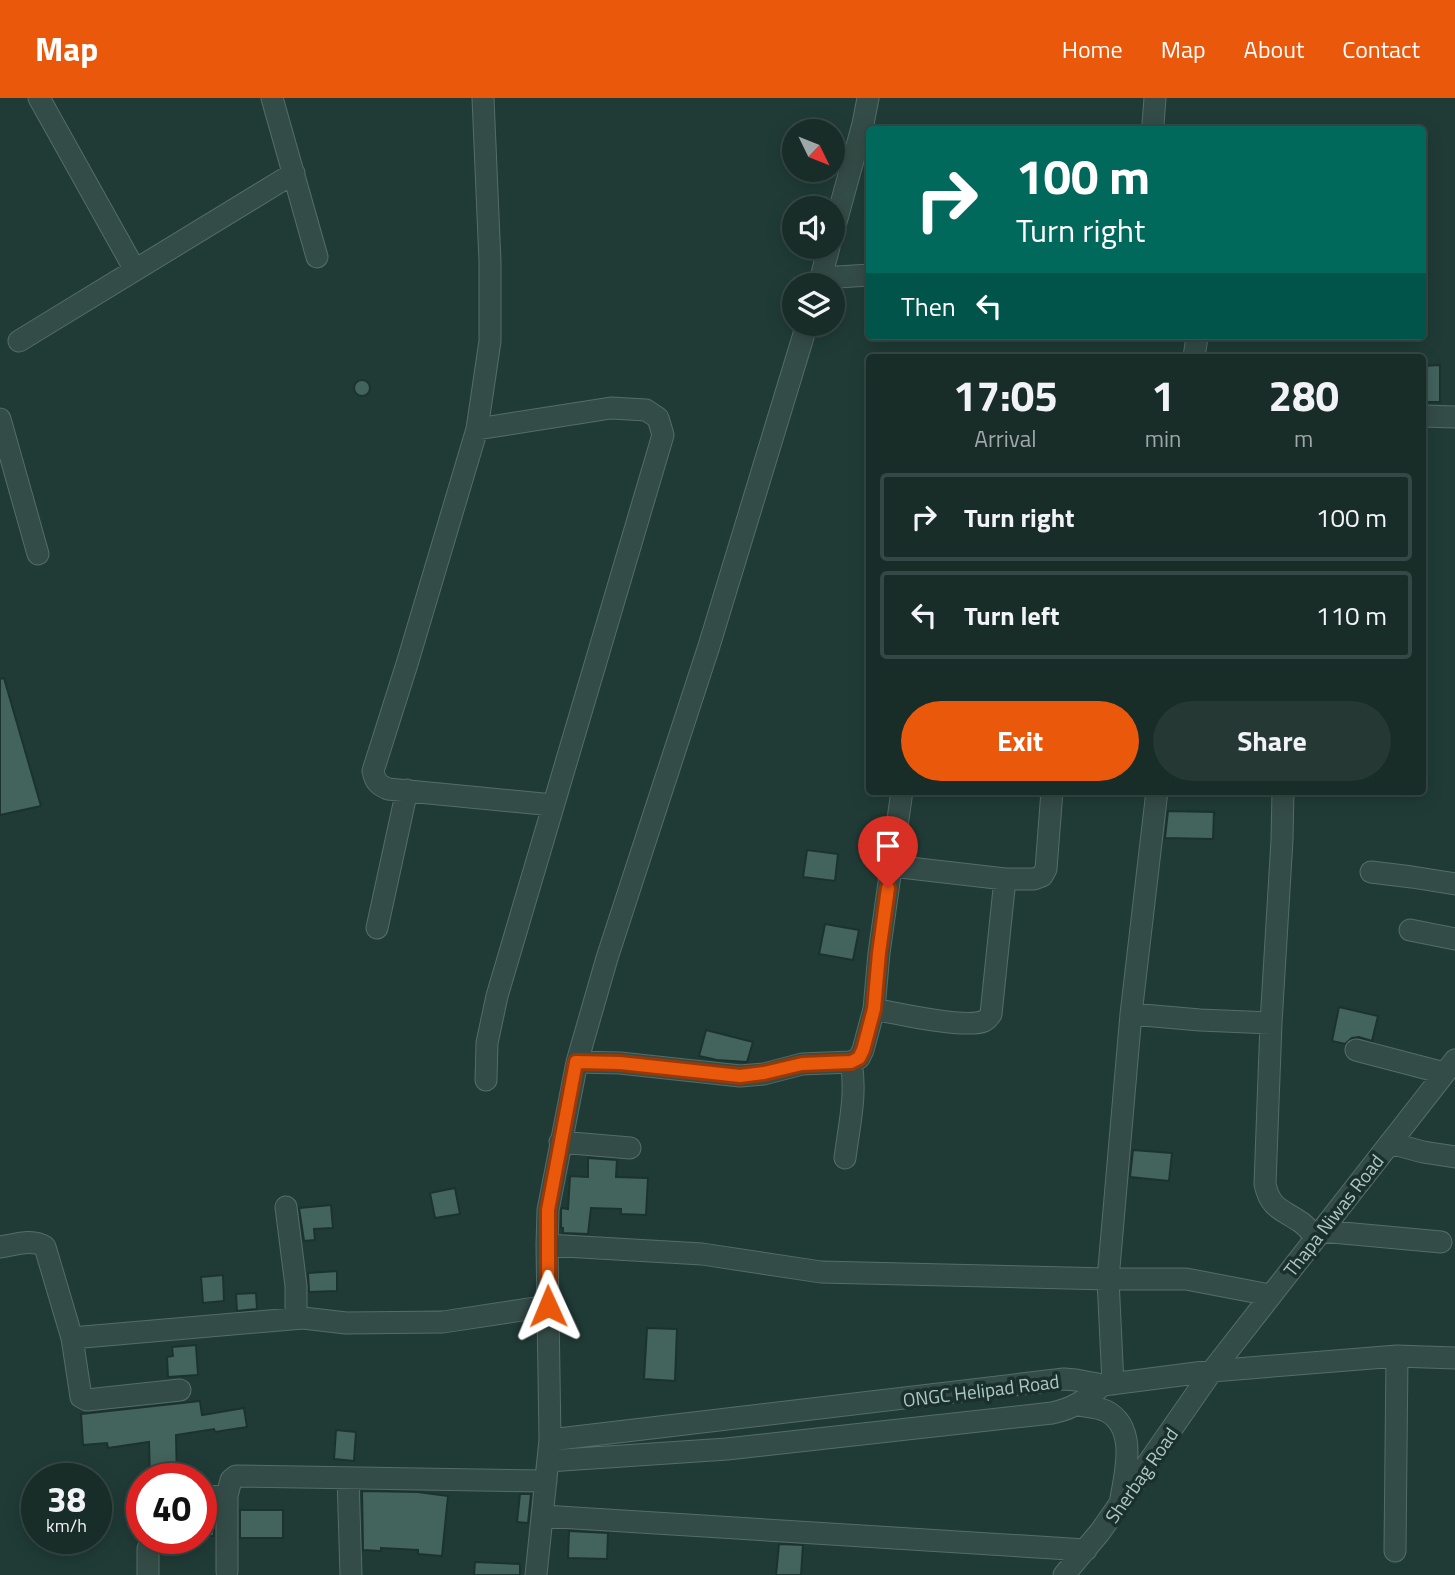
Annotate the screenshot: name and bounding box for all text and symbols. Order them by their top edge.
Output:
text: Map [35,24,98,74]
text: Home [1062,31,1123,67]
text: Map [1161,31,1206,67]
text: About [1244,31,1304,67]
text: Contact [1342,31,1420,67]
north arrow [782,119,845,182]
map controls [782,119,845,336]
text: 100 m [1016,138,1150,213]
icon: right [901,154,992,245]
button: sound [782,196,845,259]
text: Turn right [1016,206,1145,254]
button: layers [782,273,845,336]
text: Then [901,287,956,326]
icon: left [970,287,1008,325]
text: 17:05 [953,363,1058,427]
text: 1 [1151,363,1175,427]
text: 280 [1268,363,1339,427]
text: Arrival [974,421,1037,456]
text: min [1145,421,1181,456]
text: m [1294,421,1313,456]
icon: right [905,498,943,536]
text: Turn right [964,498,1075,537]
text: 100 m [1316,498,1387,537]
icon: left [905,596,943,634]
text: Turn left [964,596,1059,635]
text: 110 m [1316,596,1387,635]
button: Exit [901,701,1139,781]
button: Share [1153,701,1391,781]
pin [858,816,918,888]
icon: arrive [869,827,907,865]
street label: Thapa Niwas Road [1276,1148,1390,1282]
position arrow [511,1269,585,1343]
street label: ONGC Helipad Road [901,1366,1061,1414]
street label: Sherbag Road [1097,1421,1185,1529]
speed limit sign: 40 [126,1463,217,1554]
text: 38 [47,1472,86,1526]
text: km/h [46,1512,87,1539]

